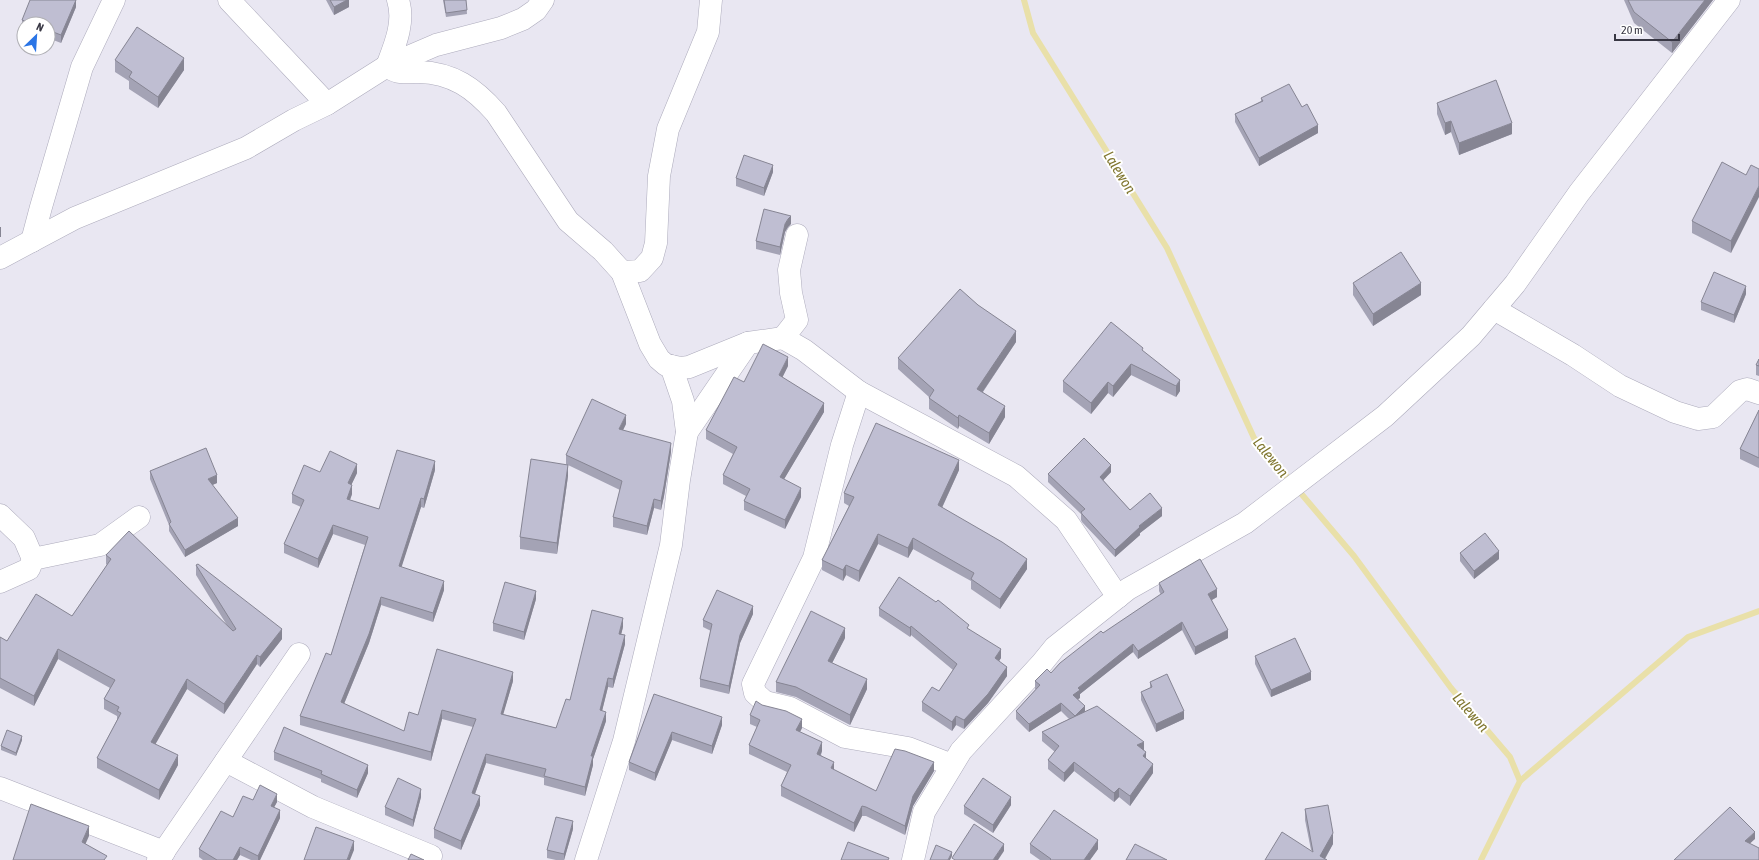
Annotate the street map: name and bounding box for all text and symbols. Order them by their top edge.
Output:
north arrow [16,16,56,56]
scale bar [1615,16,1679,42]
text: N [35,20,46,34]
text: 20 m [1621,23,1643,37]
water label: Lalewon [1101,148,1139,196]
water label: Lalewon [1250,434,1292,480]
water label: Lalewon [1449,689,1493,735]

